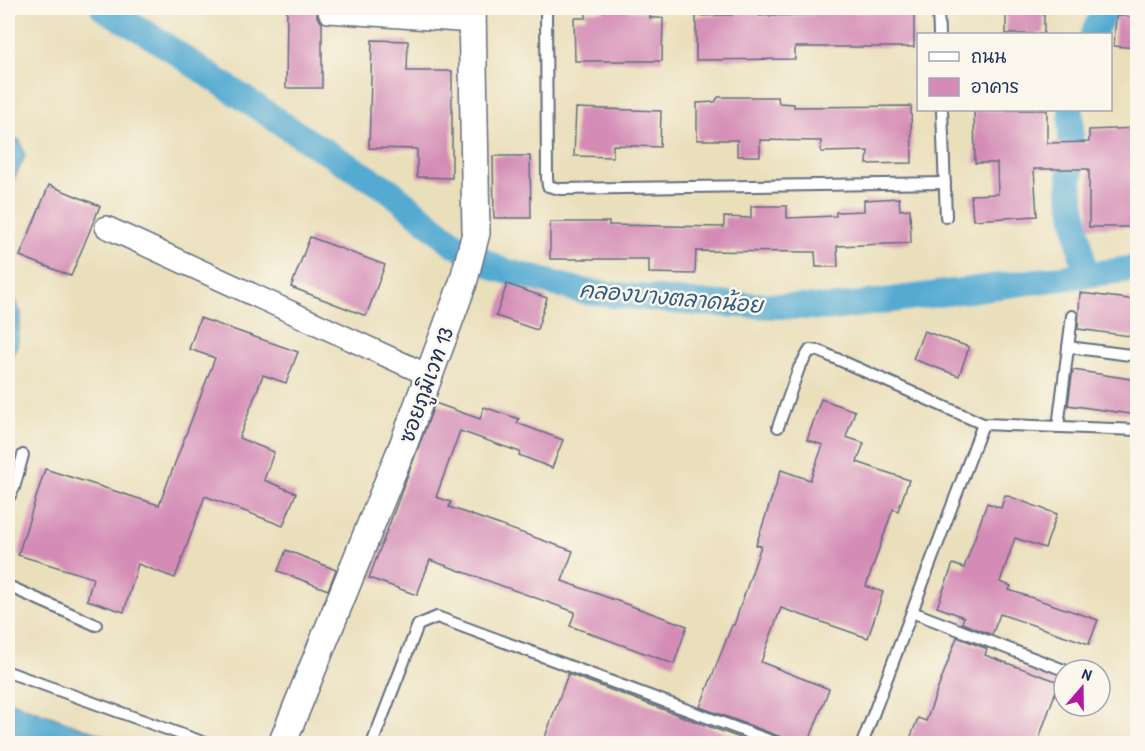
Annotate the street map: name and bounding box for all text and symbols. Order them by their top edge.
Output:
legend [917,33,1112,111]
text: ถนน [971,44,1006,69]
text: อาคาร [971,74,1019,99]
water label: คลองบางตลาดน้อย [578,274,766,320]
street label: ซอยภูมิเวท 13 [392,323,462,448]
north arrow [1052,658,1112,718]
text: N [1079,662,1095,686]

